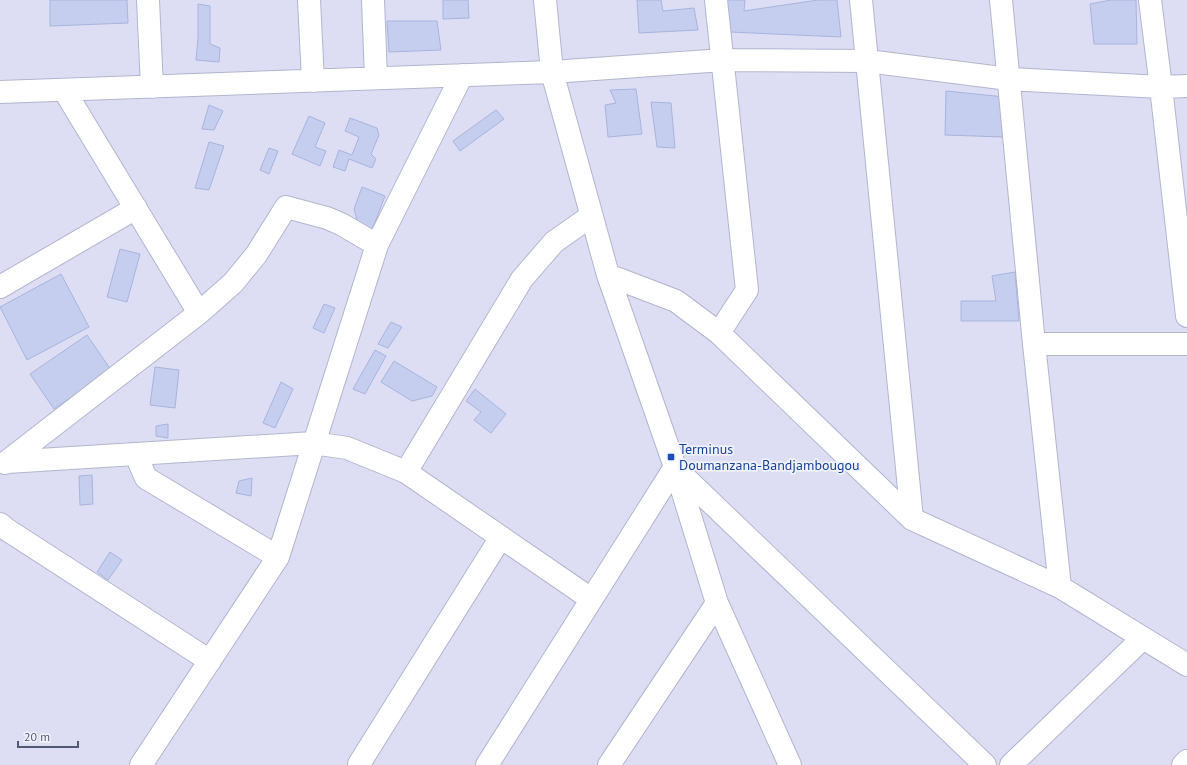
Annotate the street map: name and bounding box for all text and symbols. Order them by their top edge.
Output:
place label: Terminus Doumanzana-Bandjambougou [679,440,860,474]
marker: Terminus Doumanzana-Bandjambougou [666,452,676,462]
scale bar [18,723,78,749]
text: 20 m [24,729,50,744]

